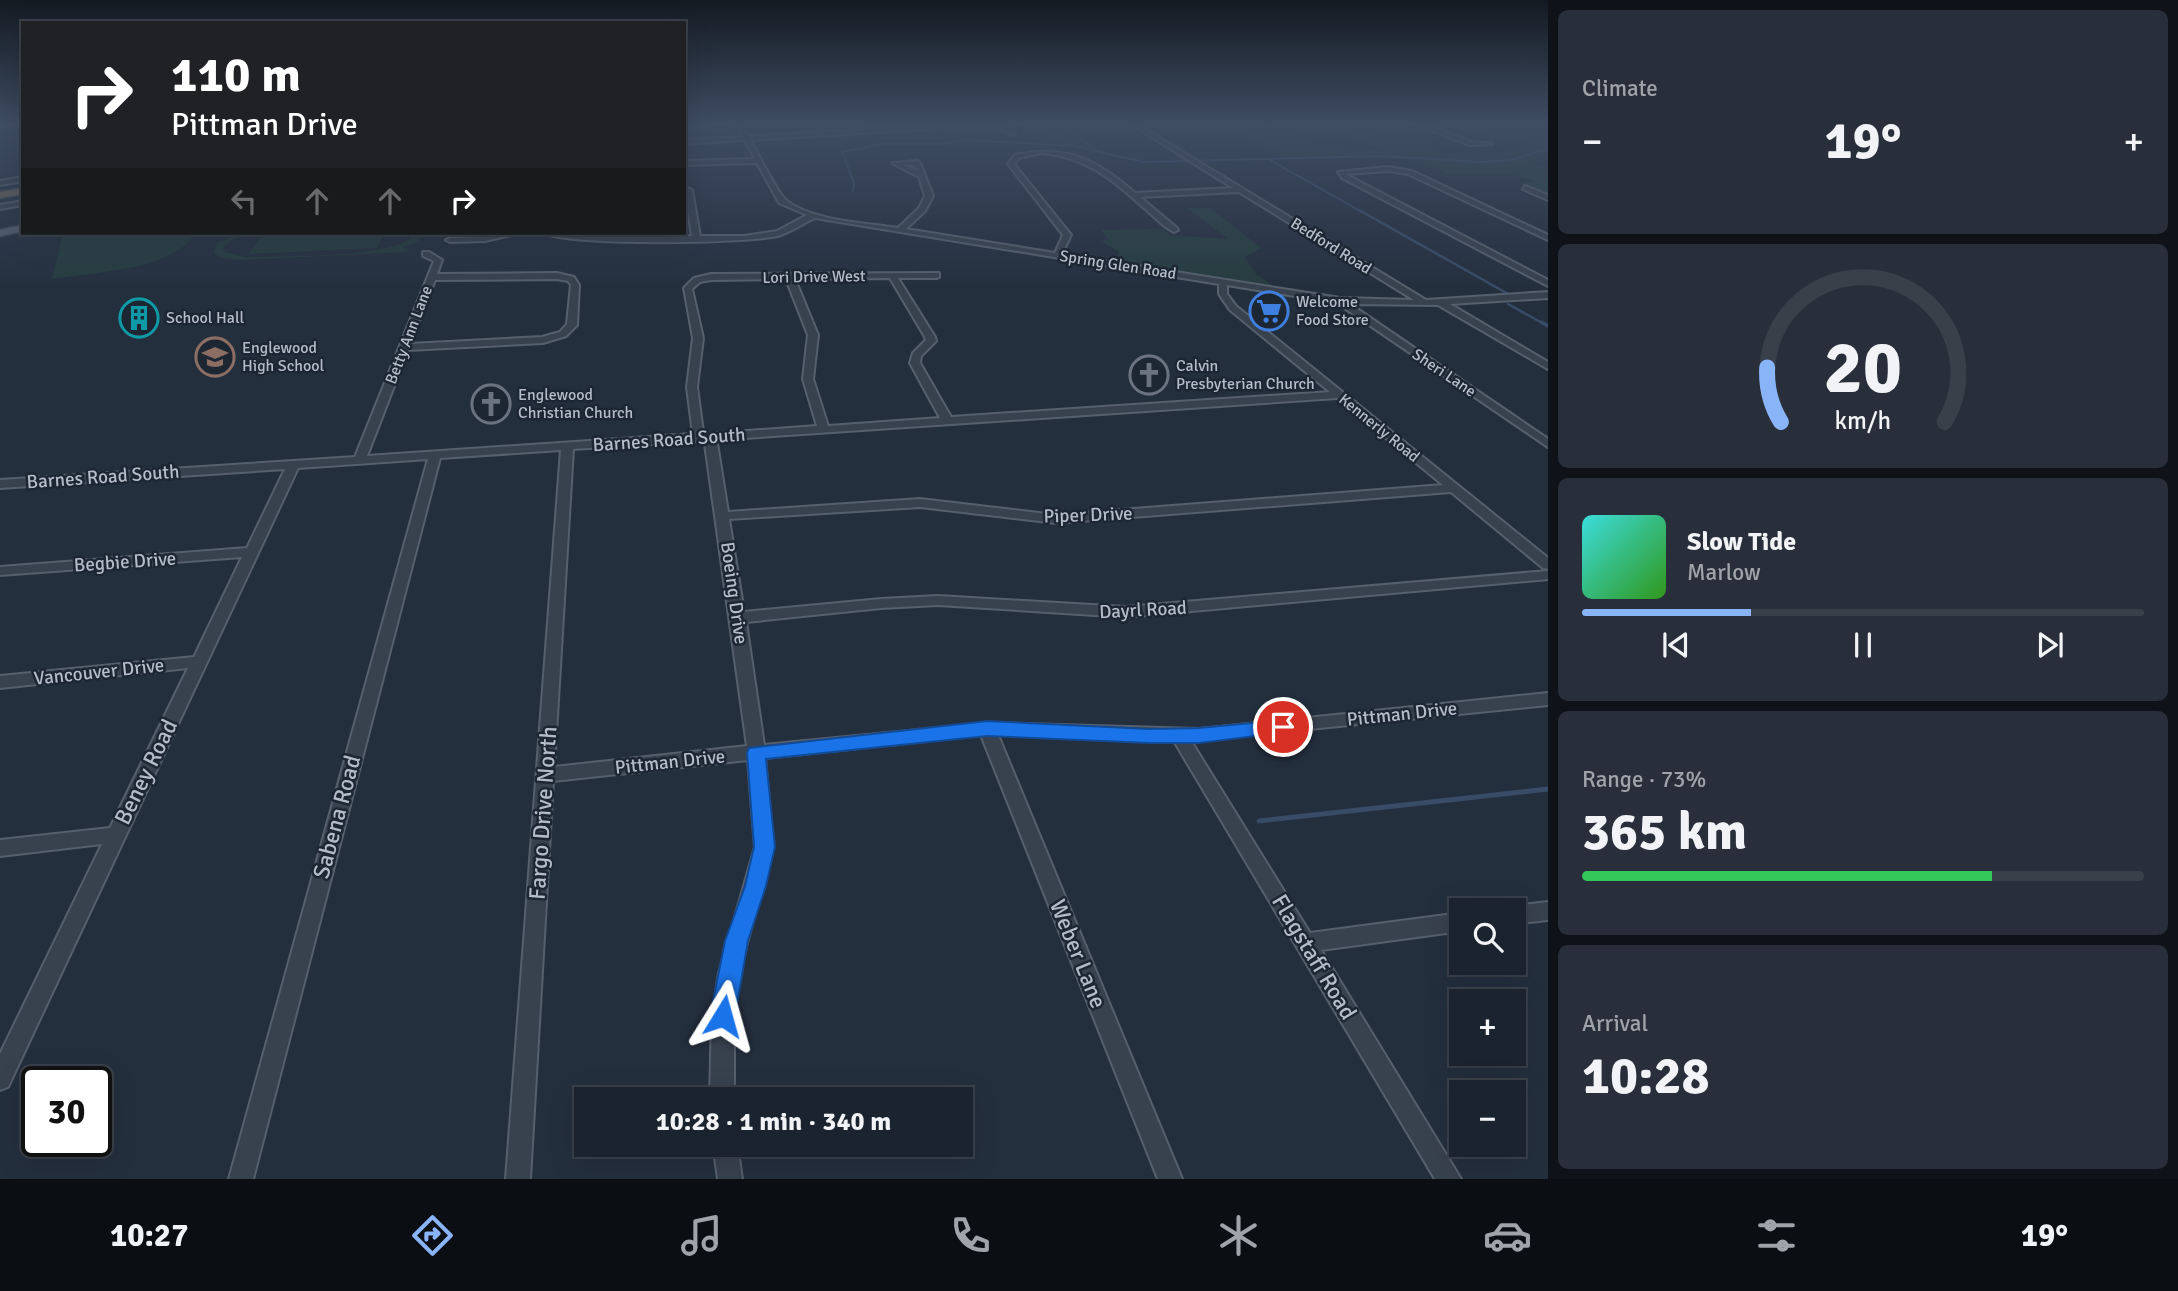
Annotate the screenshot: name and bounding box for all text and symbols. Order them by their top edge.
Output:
text: 110 m [171,45,301,105]
icon: right [56,49,147,140]
text: Climate [1582,74,1658,103]
text: Pittman Drive [171,105,358,144]
text: 19° [1825,109,1901,173]
text: − [1582,118,1603,165]
text: + [2123,118,2144,165]
icon: left [225,182,263,220]
icon: ahead [298,182,336,220]
icon: ahead [371,182,409,220]
icon: right [444,182,482,220]
street label: Bedford Road [1287,213,1375,279]
street label: Spring Glen Road [1058,246,1178,284]
street label: Lori Drive West [762,266,866,288]
street label: Betty Ann Lane [381,283,437,387]
supermarket icon: Welcome Food Store [1248,290,1290,332]
place label: Welcome Food Store [1296,292,1369,330]
building icon: School Hall [118,297,160,339]
place label: School Hall [166,308,244,328]
text: 20 [1824,324,1902,413]
school or university icon: Englewood High School [194,336,236,378]
place label: Englewood High School [242,338,325,376]
street label: Sheri Lane [1408,344,1480,402]
church icon: Calvin Presbyterian Church [1128,354,1170,396]
place label: Calvin Presbyterian Church [1176,356,1315,394]
church icon: Englewood Christian Church [470,383,512,425]
place label: Englewood Christian Church [518,385,633,423]
street label: Kennerly Road [1334,389,1424,467]
text: km/h [1835,404,1891,435]
street label: Barnes Road South [592,423,746,457]
street label: Barnes Road South [26,460,180,494]
street label: Piper Drive [1043,501,1133,529]
text: Slow Tide [1687,526,1796,558]
street label: Boeing Drive [715,540,753,646]
street label: Begbie Drive [73,546,177,578]
text: Marlow [1687,558,1761,587]
street label: Dayrl Road [1099,596,1187,624]
icon: previous [1657,626,1695,664]
icon: pause [1844,626,1882,664]
icon: next [2031,626,2069,664]
street label: Vancouver Drive [33,653,165,691]
street label: Pittman Drive [1346,696,1458,732]
pin [1253,697,1313,757]
icon: arrive [1264,708,1302,746]
street label: Beney Road [108,714,184,830]
street label: Fargo Drive North [522,725,564,901]
street label: Pittman Drive [614,744,726,780]
street label: Sabena Road [307,752,367,882]
text: Range · 73% [1582,765,1706,794]
text: 365 km [1582,800,1747,864]
street label: Flagstaff Road [1265,889,1363,1025]
street label: Weber Lane [1043,895,1113,1013]
map controls [1449,898,1526,1157]
button: search [1449,898,1526,975]
position arrow [686,979,760,1053]
button: + [1449,989,1526,1066]
text: Arrival [1582,1009,1648,1038]
text: 10:28 [1582,1044,1710,1108]
speed limit sign: 30 [21,1066,112,1157]
button: − [1449,1080,1526,1157]
text: 10:28 · 1 min · 340 m [656,1106,891,1138]
icon: directions [408,1211,457,1260]
icon: music [677,1211,726,1260]
icon: phone [946,1211,995,1260]
icon: climate [1214,1211,1263,1260]
icon: car [1483,1211,1532,1260]
icon: filters [1752,1211,1801,1260]
text: 10:27 [110,1216,188,1255]
text: 19° [2021,1216,2068,1255]

